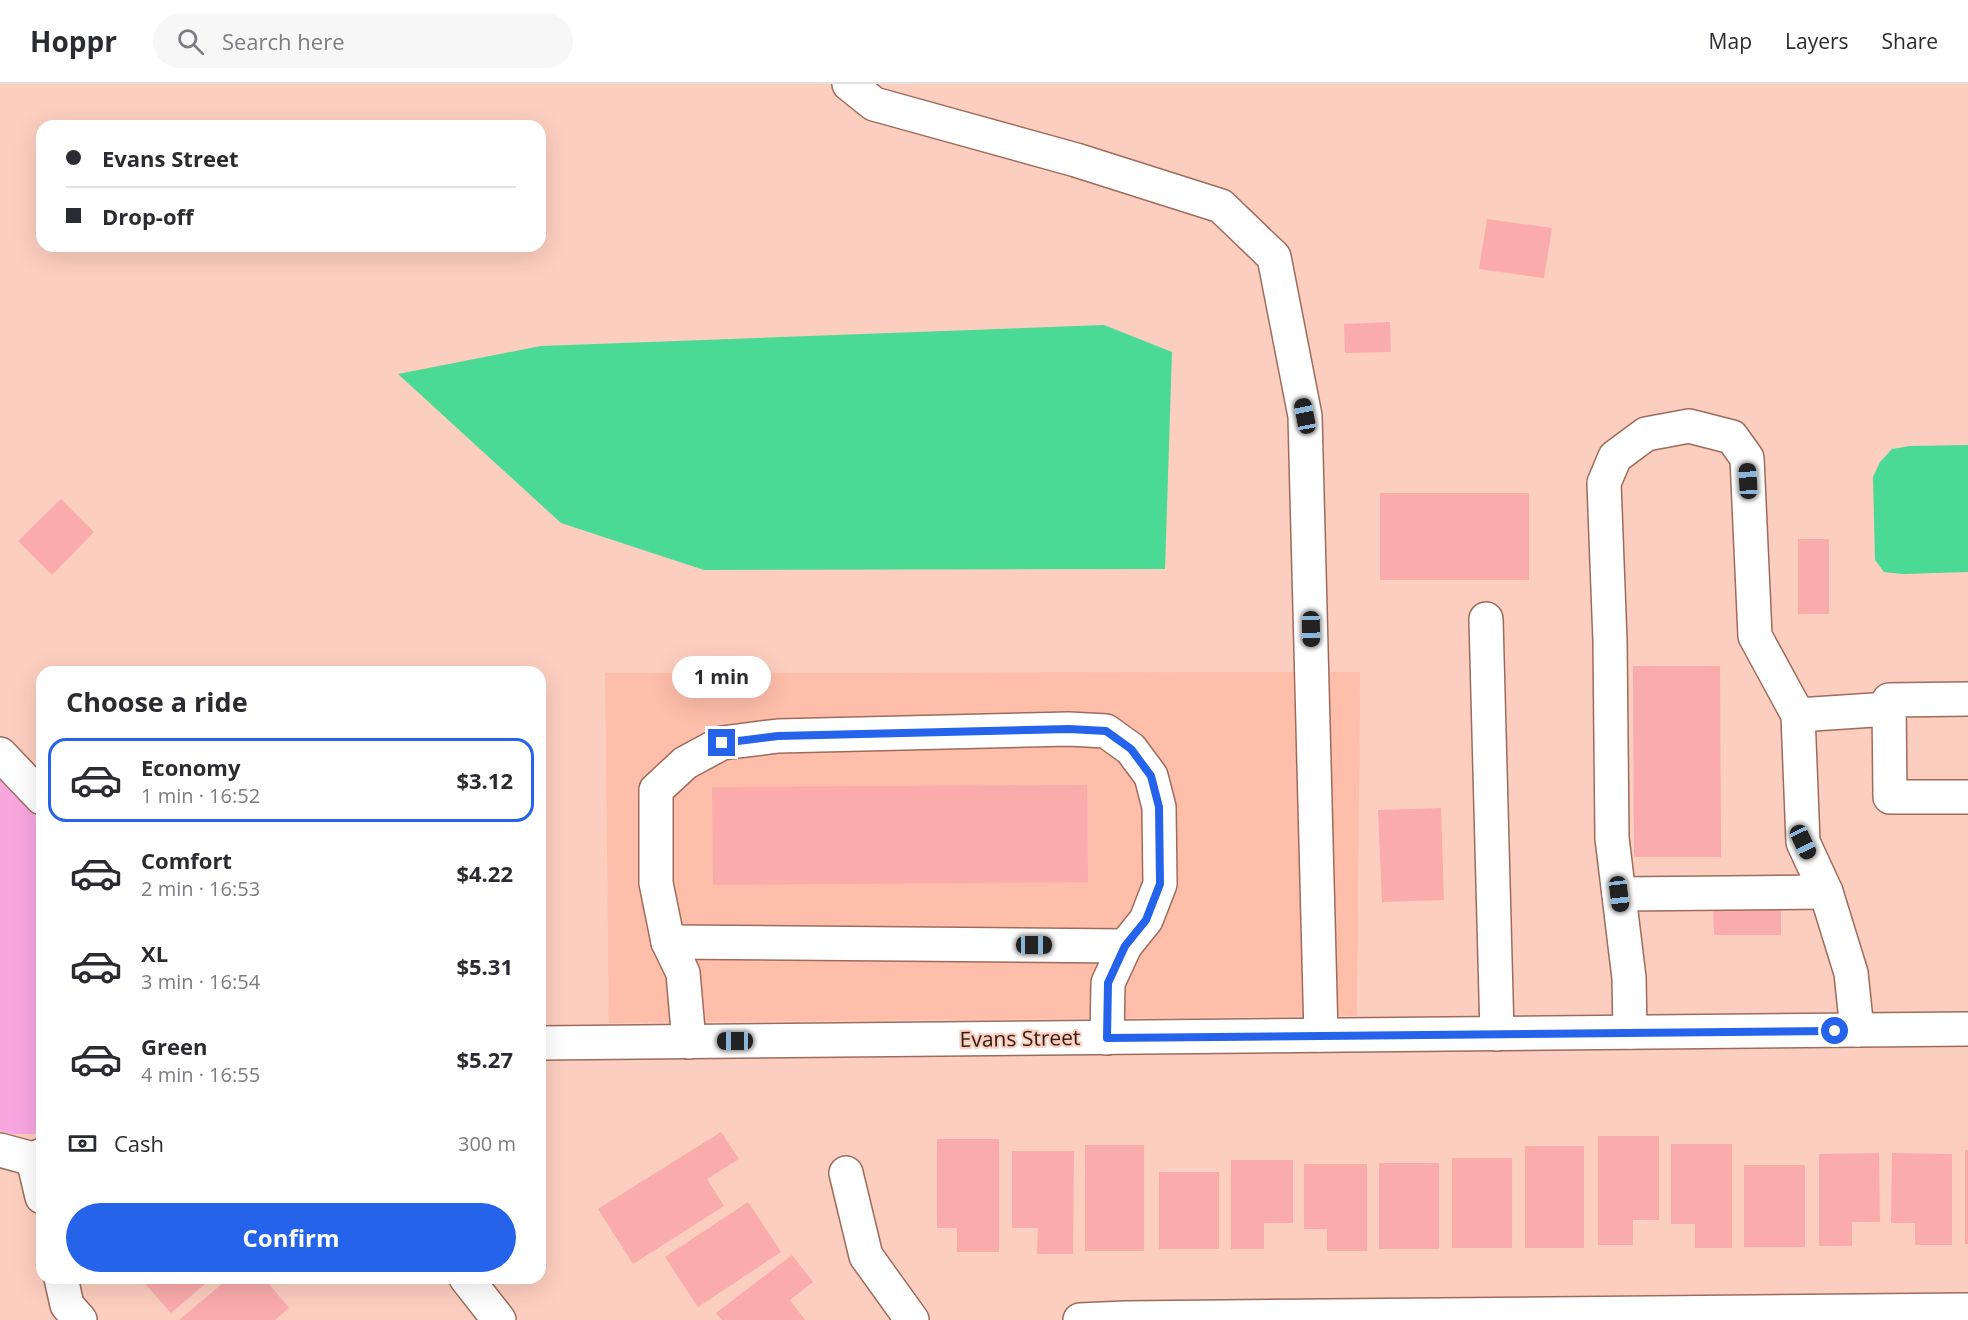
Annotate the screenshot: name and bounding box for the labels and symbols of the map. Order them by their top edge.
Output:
car [1293,397,1317,435]
car [1738,463,1758,499]
car [1302,611,1320,647]
callout: 1 min [672,656,771,698]
route end [708,729,735,756]
car [1787,822,1819,862]
car [1608,875,1630,913]
car [1016,936,1052,954]
route start [1821,1017,1848,1044]
street label: Evans Street [959,1023,1081,1053]
car [717,1032,753,1050]

